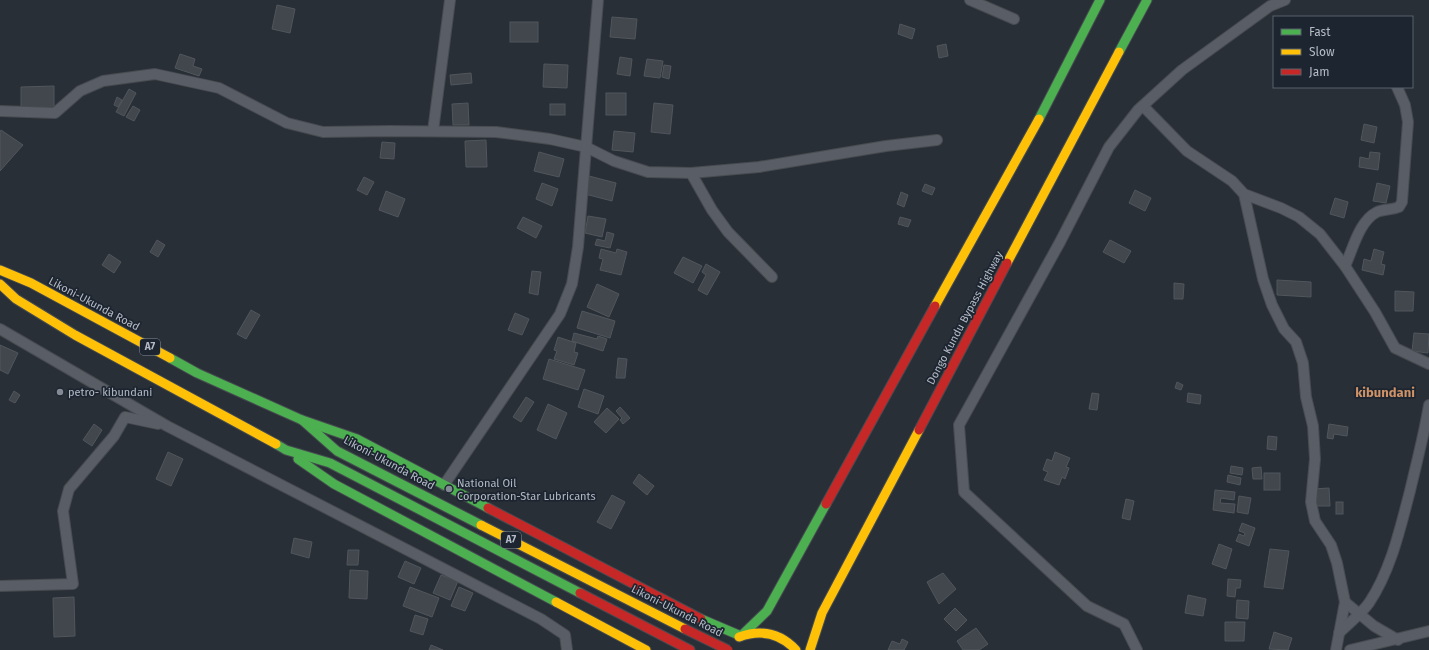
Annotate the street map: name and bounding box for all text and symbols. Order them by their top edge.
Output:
legend [1273,16,1413,88]
text: Fast [1309,25,1331,39]
text: Slow [1309,45,1335,59]
text: Jam [1309,65,1329,79]
street label: Dongo Kundu Bypass Highway [924,249,1006,387]
street label: Likoni-Ukunda Road [46,275,142,333]
road number: A7 [140,339,160,355]
district label: kibundani [1355,385,1415,400]
place label: petro- kibundani [68,386,152,399]
marker: petro- kibundani [55,387,65,397]
street label: Likoni-Ukunda Road [341,434,437,492]
place label: National Oil Corporation-Star Lubricants [457,477,596,503]
marker: National Oil Corporation-Star Lubricants [444,484,454,494]
road number: A7 [501,532,521,548]
street label: Likoni-Ukunda Road [629,582,725,640]

